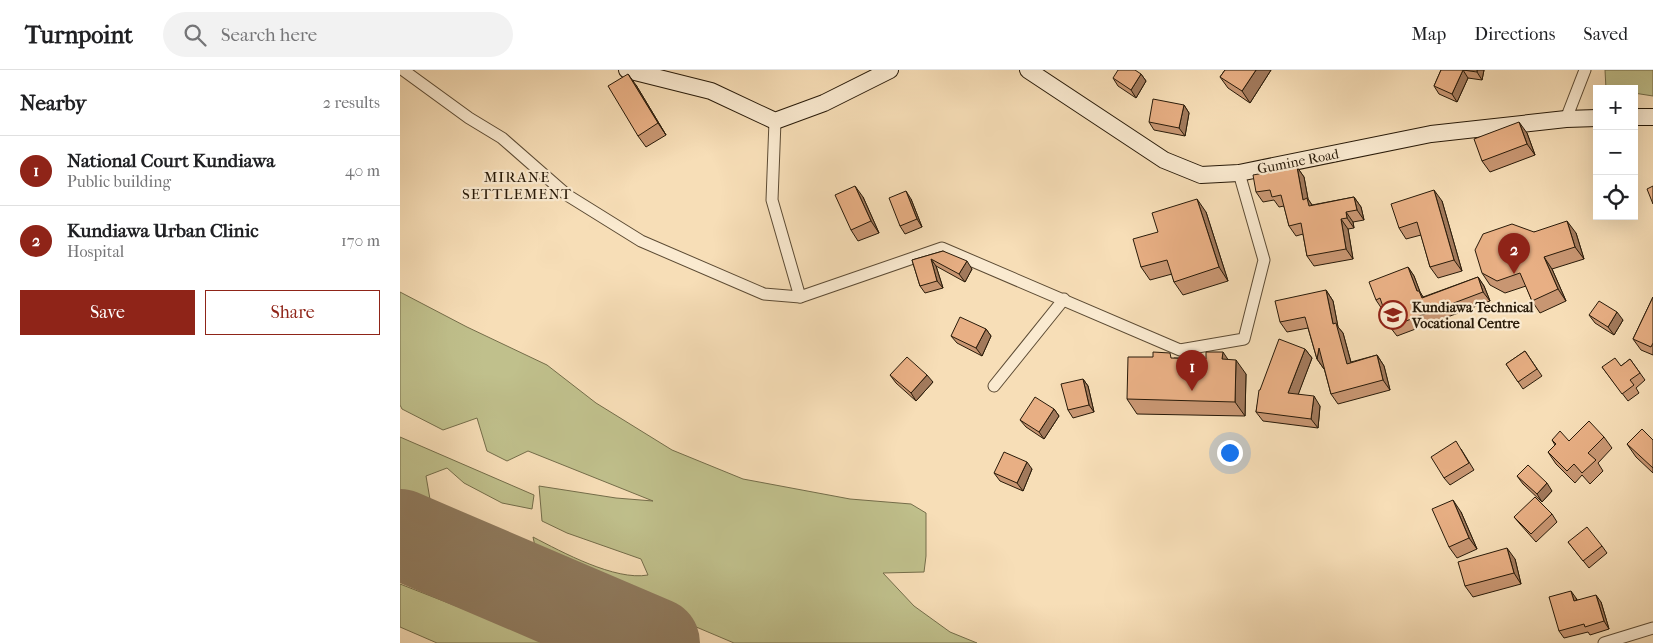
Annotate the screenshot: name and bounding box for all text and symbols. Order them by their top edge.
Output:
search box [163,12,513,57]
text: Turnpoint [25,21,133,49]
icon: search [181,21,209,49]
text: Search here [221,24,317,46]
text: Map [1412,24,1446,45]
text: Directions [1474,24,1555,45]
text: Saved [1583,24,1628,45]
map controls [1593,85,1638,220]
button: + [1593,85,1638,130]
text: Nearby [20,91,86,115]
text: 2 results [323,93,380,112]
button: − [1593,130,1638,175]
street label: Gumine Road [1256,145,1341,178]
text: National Court Kundiawa [67,150,275,172]
text: 1 [33,161,39,180]
text: 40 m [345,161,380,180]
district label: MIRANE SETTLEMENT [462,168,572,203]
text: Public building [67,172,171,191]
button: locate [1593,175,1638,220]
text: Kundiawa Urban Clinic [67,220,259,242]
text: 2 [32,231,40,250]
text: 170 m [341,231,380,250]
pin: 2 [1498,233,1530,274]
text: Hospital [67,242,124,261]
button: Save [20,290,195,335]
button: Share [205,290,380,335]
place label: Kundiawa Technical Vocational Centre [1411,299,1534,332]
school or university icon: Kundiawa Technical Vocational Centre [1378,300,1408,330]
pin: 1 [1176,350,1208,391]
your location [1217,440,1243,466]

